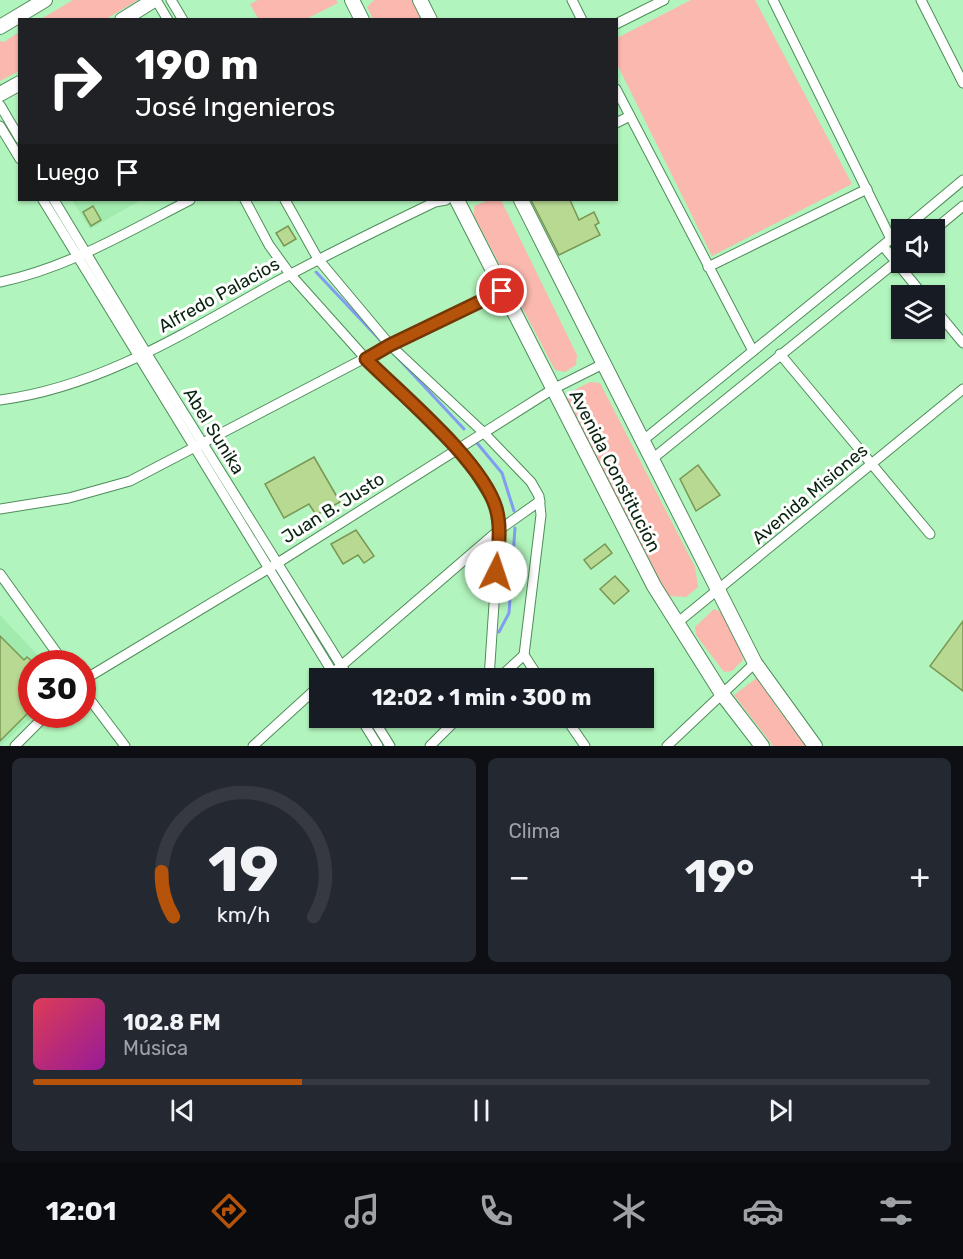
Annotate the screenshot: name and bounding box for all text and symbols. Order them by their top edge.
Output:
text: 190 m [135,40,259,90]
icon: right [36,42,114,120]
text: José Ingenieros [135,91,335,123]
icon: arrive [111,156,144,189]
text: Luego [36,159,99,186]
map controls [891,219,945,339]
button: sound [891,219,945,273]
street label: Alfredo Palacios [155,253,283,337]
pin [476,265,527,316]
icon: arrive [485,274,518,307]
button: layers [891,285,945,339]
street label: Abel Sunika [179,384,249,478]
street label: Avenida Constitución [565,386,665,556]
street label: Avenida Misiones [748,439,872,549]
street label: Juan B. Justo [278,468,388,548]
position arrow [464,540,528,604]
speed limit sign: 30 [18,650,96,728]
text: 12:02 · 1 min · 300 m [372,684,591,711]
text: Clima [509,819,560,843]
text: 19 [208,833,279,907]
text: 19° [685,850,755,903]
text: − [509,857,530,896]
text: + [909,857,930,896]
text: km/h [217,902,271,927]
text: 102.8 FM [123,1009,221,1036]
text: Música [123,1036,188,1060]
icon: previous [166,1094,199,1127]
icon: pause [465,1094,498,1127]
icon: next [764,1094,797,1127]
icon: directions [208,1190,250,1232]
icon: music [341,1190,383,1232]
icon: phone [475,1190,517,1232]
icon: climate [608,1190,650,1232]
icon: car [742,1190,784,1232]
icon: filters [875,1190,917,1232]
text: 12:01 [46,1195,116,1227]

